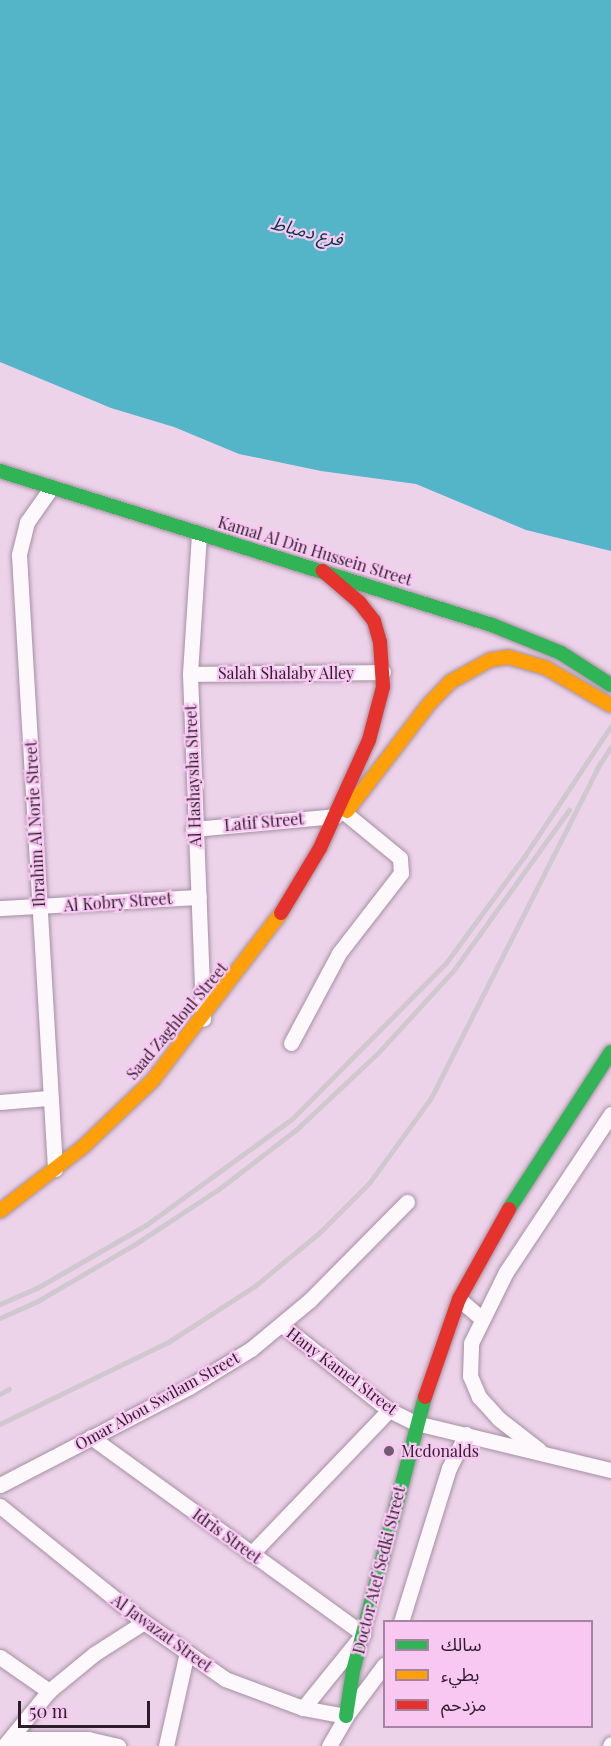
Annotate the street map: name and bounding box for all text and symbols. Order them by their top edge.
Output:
water label: فرع دمياط [269,212,345,250]
street label: Kamal Al Din Hussein Street [215,512,415,590]
street label: Salah Shalaby Alley [217,663,355,683]
street label: Al Hashaysha Street [181,704,205,848]
street label: Ibrahim Al Norie Street [21,740,49,908]
street label: Latif Street [223,809,305,835]
street label: Al Kobry Street [63,889,173,915]
street label: Saad Zaghloul Street [122,958,232,1084]
street label: Hany Kamel Street [283,1323,401,1419]
street label: Omar Abou Swilam Street [71,1348,243,1454]
place label: Mcdonalds [401,1441,479,1461]
marker: Mcdonalds [382,1444,396,1458]
street label: Doctor Atef Sedki Street [349,1484,409,1656]
street label: Idris Street [189,1505,265,1567]
street label: Al Jawazat Street [108,1590,216,1676]
legend [383,1620,593,1728]
text: سالك [441,1632,482,1656]
text: بطيء [441,1662,479,1686]
scale bar [21,1689,153,1727]
text: مزدحم [441,1692,486,1716]
text: 50 m [29,1699,68,1723]

